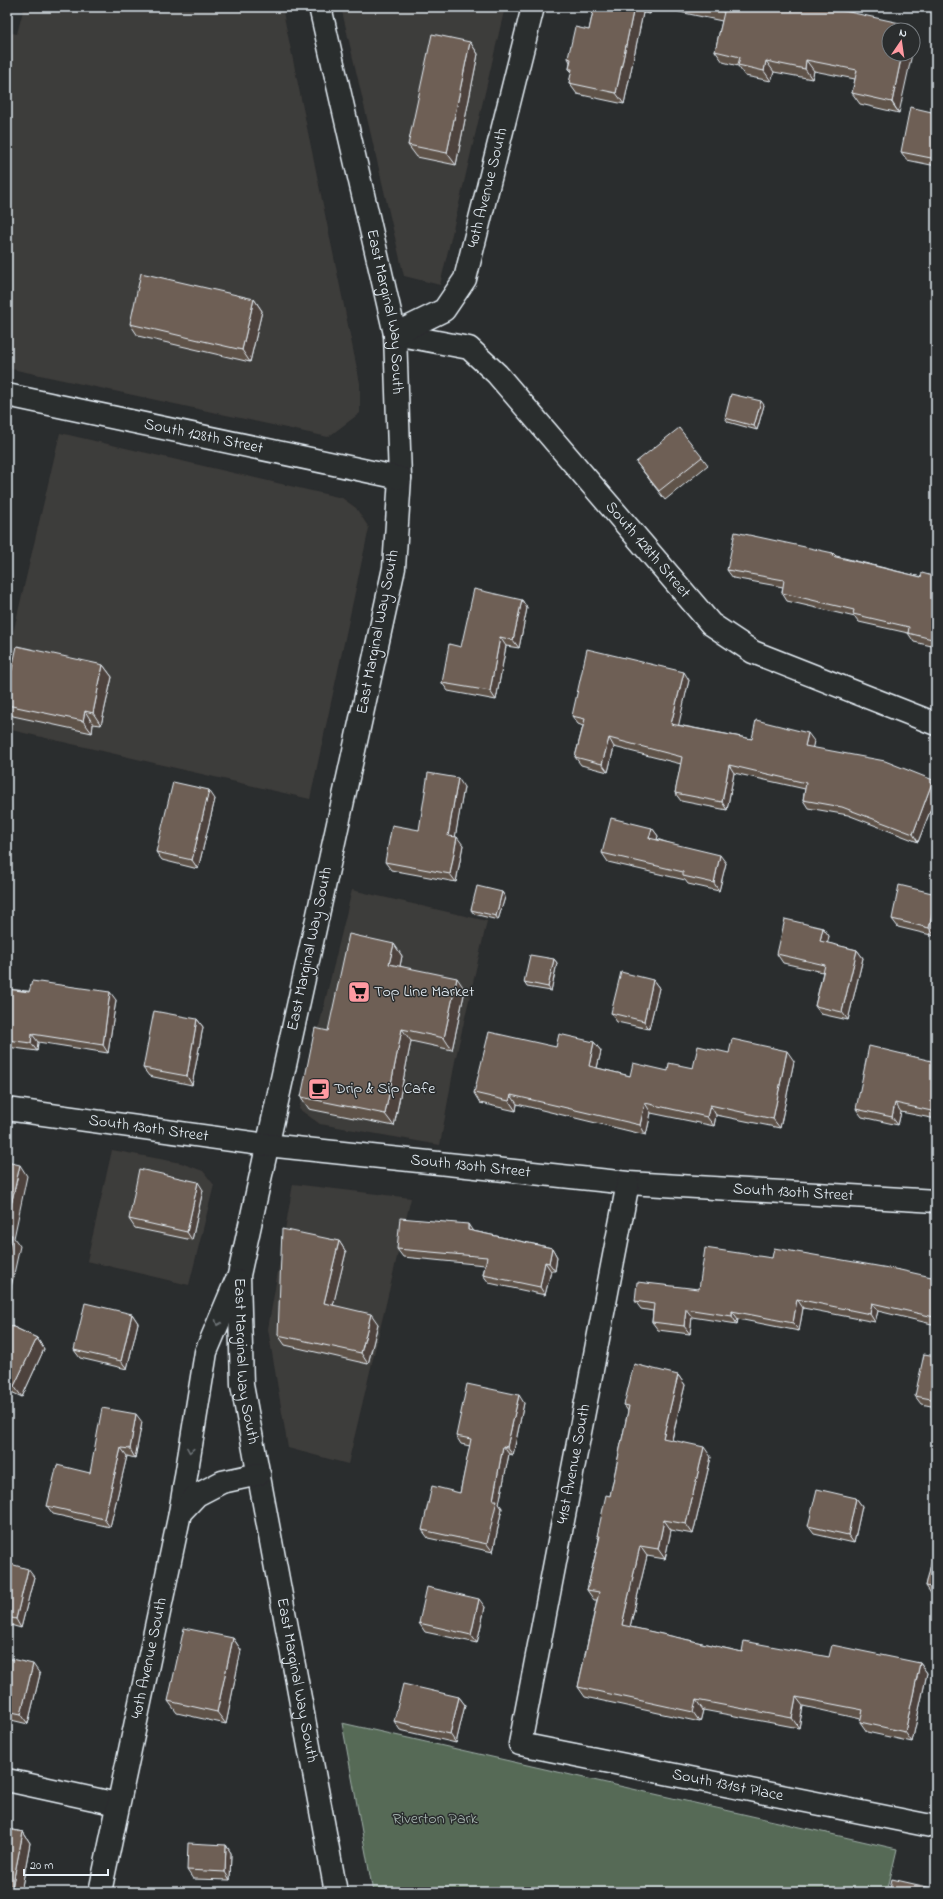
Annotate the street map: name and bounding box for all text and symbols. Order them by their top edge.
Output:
north arrow [881,22,921,62]
text: N [898,25,908,42]
street label: 40th Avenue South [461,125,514,250]
street label: East Marginal Way South [359,227,409,395]
street label: South 128th Street [142,412,266,461]
street label: South 128th Street [599,496,696,604]
street label: East Marginal Way South [350,548,406,716]
street label: East Marginal Way South [281,865,339,1033]
supermarket icon: Top Line Market [346,979,372,1005]
place label: Top Line Market [374,980,475,1004]
cafe icon: Drip & Sip Cafe [306,1076,332,1102]
place label: Drip & Sip Cafe [333,1077,436,1101]
street label: South 130th Street [87,1108,211,1149]
street label: South 130th Street [409,1148,532,1185]
street label: South 130th Street [732,1177,855,1208]
street label: East Marginal Way South [227,1277,265,1446]
one-way arrow [215,1320,223,1327]
street label: 41st Avenue South [551,1402,597,1526]
one-way arrow [186,1447,195,1453]
street label: 40th Avenue South [125,1595,174,1721]
street label: East Marginal Way South [270,1596,324,1765]
street label: South 131st Place [670,1763,786,1808]
park label: Riverton Park [392,1807,478,1831]
scale bar [24,1851,108,1877]
text: 20 m [30,1857,53,1875]

